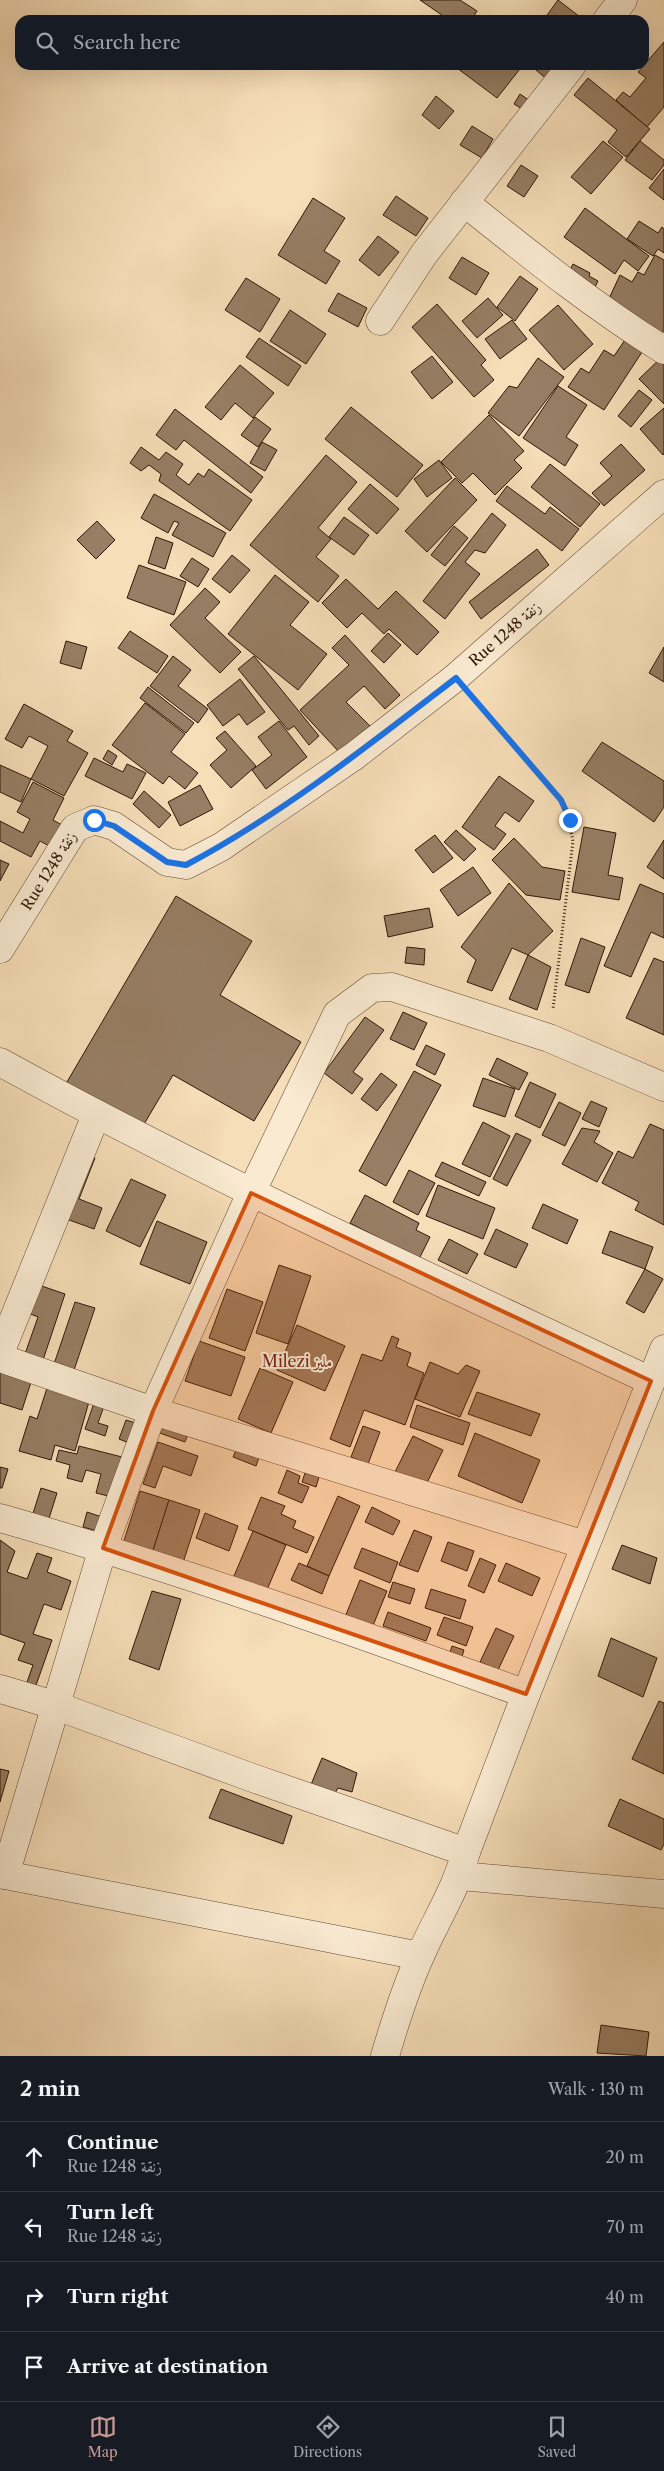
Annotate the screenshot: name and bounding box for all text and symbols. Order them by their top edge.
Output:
search box [15,15,649,70]
icon: search [33,29,61,57]
text: Search here [73,31,181,54]
street label: Rue 1248 زنقة [465,597,545,670]
route start [83,809,106,832]
route end [559,809,582,832]
street label: Rue 1248 زنقة [17,828,80,914]
district label: Milezi مليز [262,1351,332,1371]
text: 2 min [20,2076,80,2101]
text: Walk · 130 m [548,2079,644,2099]
text: Continue [67,2131,159,2154]
icon: ahead [20,2143,48,2171]
text: 20 m [605,2147,644,2167]
text: Rue 1248 زنقة [67,2156,162,2176]
text: Turn left [67,2201,154,2224]
icon: left [20,2213,48,2241]
text: 70 m [607,2217,644,2237]
text: Rue 1248 زنقة [67,2226,162,2246]
icon: right [20,2283,48,2311]
text: Turn right [67,2285,168,2308]
text: 40 m [605,2287,644,2307]
icon: arrive [20,2353,48,2381]
text: Arrive at destination [67,2355,268,2378]
tab: Map [88,2413,118,2461]
tab: Directions [293,2413,362,2461]
tab: Saved [537,2413,576,2461]

